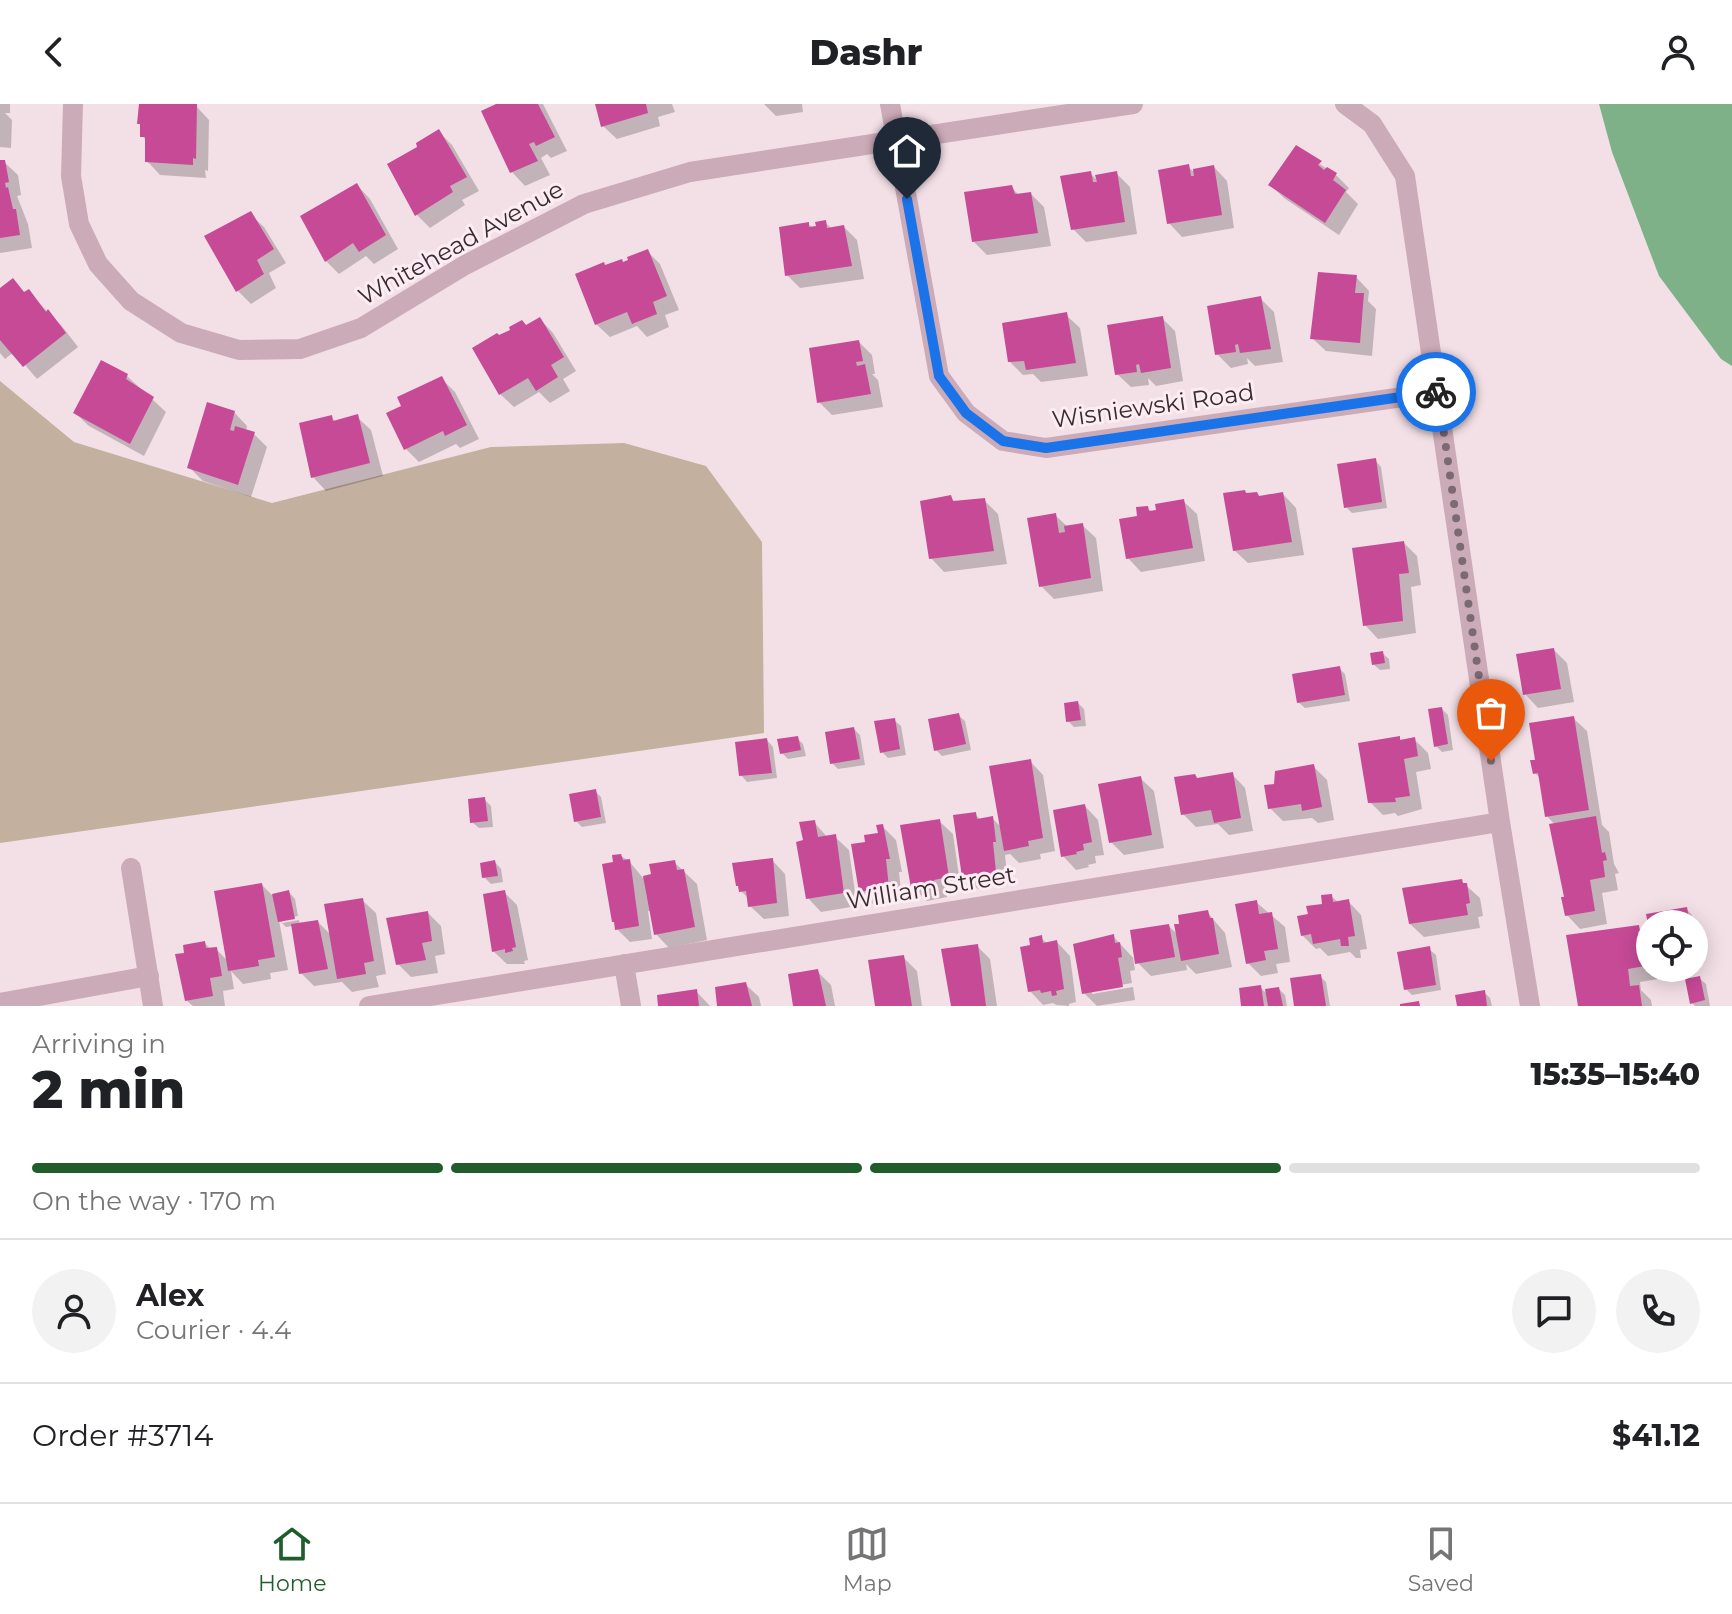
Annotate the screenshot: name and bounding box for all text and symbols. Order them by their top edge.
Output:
icon: back [32,30,76,74]
text: Dashr [809,30,923,74]
icon: person [1656,30,1700,74]
pin [873,117,941,199]
icon: home [885,129,929,173]
street label: Whitehead Avenue [353,174,568,311]
courier [1396,352,1476,432]
icon: bike [1414,370,1458,414]
street label: Wisniewski Road [1050,377,1256,434]
pin [1457,679,1525,761]
icon: bag [1469,691,1513,735]
street label: William Street [844,860,1018,915]
map controls [1636,910,1708,982]
button: locate [1636,910,1708,982]
text: Arriving in [32,1028,166,1060]
text: 15:35–15:40 [1530,1056,1700,1093]
text: 2 min [32,1058,185,1121]
text: On the way · 170 m [32,1185,276,1217]
button: person [32,1269,116,1353]
button: chat [1512,1269,1596,1353]
button: phone [1616,1269,1700,1353]
text: Alex [136,1277,204,1314]
text: Courier · 4.4 [136,1314,291,1346]
text: Order #3714 [32,1417,213,1454]
text: $41.12 [1612,1417,1700,1454]
tab: Home [258,1522,326,1597]
tab: Map [843,1522,892,1597]
tab: Saved [1408,1522,1474,1597]

